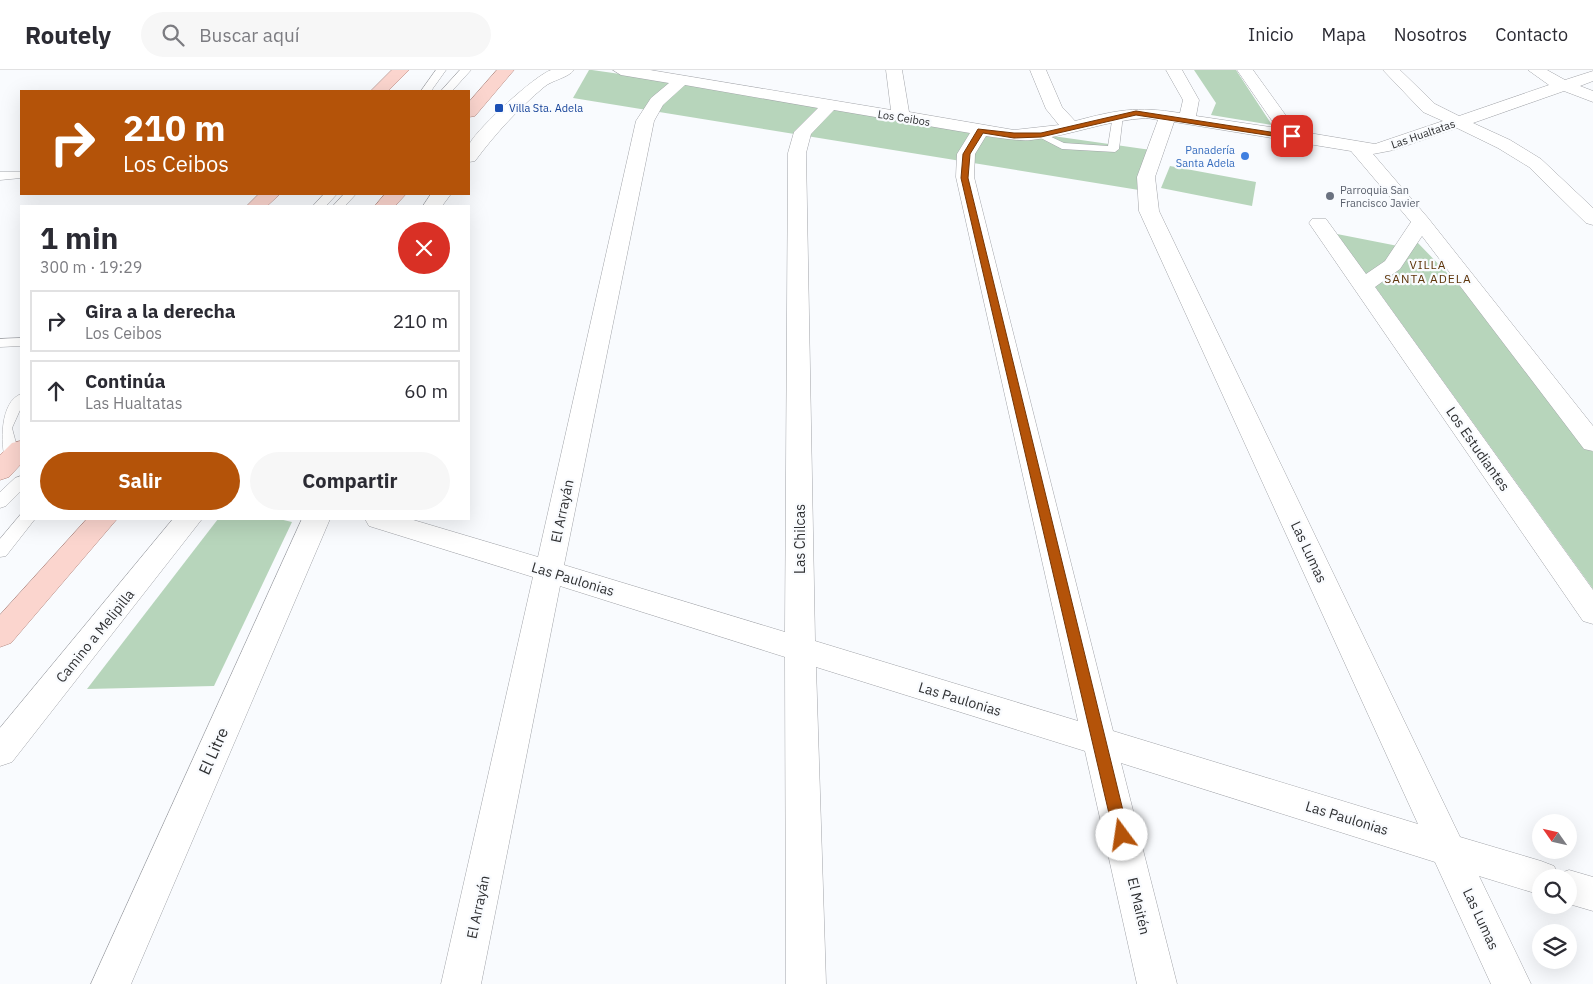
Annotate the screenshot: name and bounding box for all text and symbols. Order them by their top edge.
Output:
search box [141,12,491,57]
text: Routely [25,19,111,51]
icon: search [159,21,187,49]
text: Buscar aquí [199,23,300,47]
text: Inicio [1248,23,1294,46]
text: Mapa [1322,23,1366,46]
text: Nosotros [1394,23,1467,46]
text: Contacto [1495,23,1568,46]
place label: Villa Sta. Adela [509,101,583,115]
marker: Villa Sta. Adela [493,102,505,114]
text: 210 m [123,105,226,151]
street label: Los Ceibos [877,107,931,129]
icon: right [40,110,105,175]
pin [1271,115,1313,157]
street label: Las Hualtatas [1389,116,1457,152]
icon: arrive [1278,122,1306,150]
place label: Panadería Santa Adela [1176,143,1235,170]
text: Los Ceibos [123,149,229,178]
marker: Panadería Santa Adela [1239,150,1251,162]
place label: Parroquia San Francisco Javier [1340,183,1420,210]
marker: Parroquia San Francisco Javier [1324,190,1336,202]
text: 1 min [40,218,118,257]
button: close [398,222,450,274]
text: 300 m · 19:29 [40,257,142,277]
district label: VILLA SANTA ADELA [1384,257,1472,286]
text: Gira a la derecha [85,299,236,323]
icon: right [42,307,70,335]
text: 210 m [393,309,448,333]
text: Los Ceibos [85,323,162,343]
text: Continúa [85,369,166,393]
icon: ahead [42,377,70,405]
text: 60 m [404,379,448,403]
text: Las Hualtatas [85,393,182,413]
street label: Los Estudiantes [1442,403,1514,495]
button: Salir [40,452,240,510]
button: Compartir [250,452,450,510]
street label: El Arrayán [547,478,577,544]
street label: Las Chilcas [791,504,809,574]
street label: Las Lumas [1287,518,1331,586]
street label: Las Paulonias [529,558,617,600]
street label: Camino a Melipilla [52,585,138,686]
street label: Las Paulonias [916,678,1004,720]
street label: El Litre [194,724,232,778]
street label: Las Paulonias [1303,797,1391,839]
position arrow [1095,808,1147,860]
north arrow [1532,814,1578,859]
map controls [1532,814,1577,969]
button: search [1532,869,1577,914]
street label: El Arrayán [463,874,493,940]
street label: El Maitén [1124,876,1154,936]
street label: Las Lumas [1459,885,1503,953]
button: layers [1532,924,1577,969]

